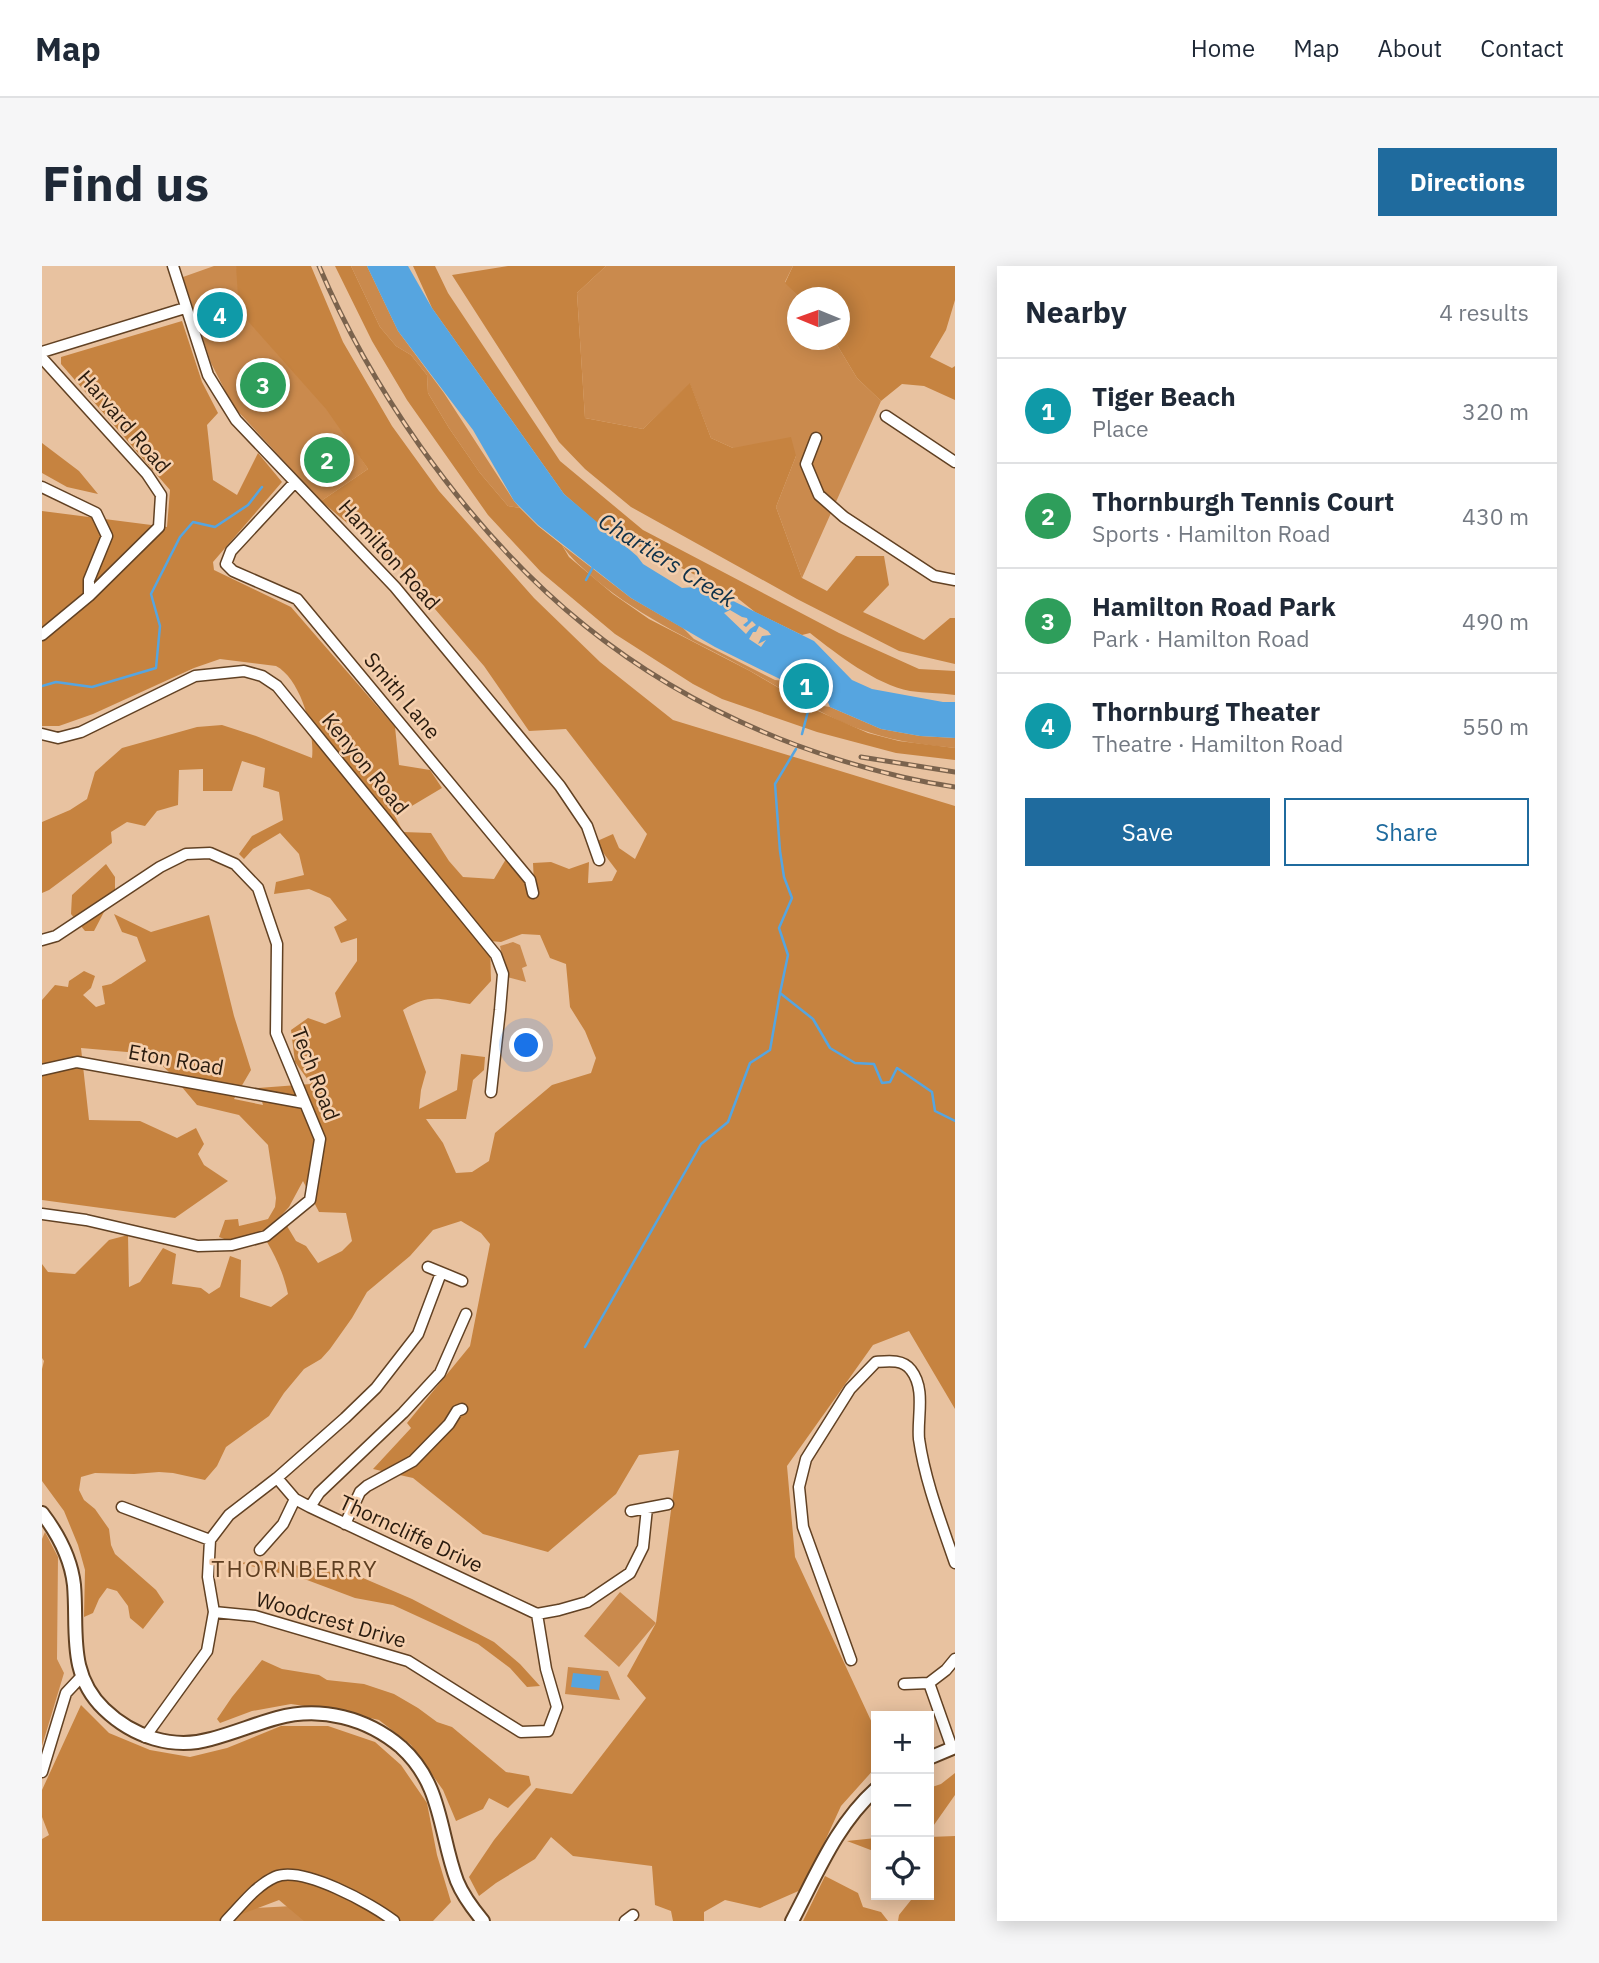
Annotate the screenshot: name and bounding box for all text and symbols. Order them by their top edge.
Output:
text: Map [35,27,101,70]
text: Home [1191,32,1255,64]
text: Map [1293,32,1339,64]
text: About [1377,32,1442,64]
text: Contact [1480,32,1564,64]
button: Directions [1378,148,1557,216]
text: Find us [42,151,209,214]
north arrow [787,287,850,350]
pin: 4 [197,289,243,341]
text: Nearby [1025,292,1127,331]
text: 4 results [1439,297,1529,327]
pin: 3 [240,359,286,411]
street label: Harvard Road [72,364,177,479]
text: Tiger Beach [1092,379,1236,413]
text: 1 [1041,396,1055,426]
text: 320 m [1462,396,1529,426]
text: Place [1092,413,1149,443]
pin: 2 [304,434,350,486]
text: Thornburgh Tennis Court [1092,484,1394,518]
street label: Hamilton Road [333,493,447,616]
text: 2 [1041,501,1055,531]
text: 430 m [1462,501,1529,531]
water label: Chartiers Creek [593,505,743,614]
text: Sports · Hamilton Road [1092,518,1331,548]
text: Hamilton Road Park [1092,589,1336,623]
text: 3 [1041,606,1055,636]
text: 490 m [1462,606,1529,636]
text: Park · Hamilton Road [1092,623,1310,653]
street label: Smith Lane [358,646,447,745]
pin: 1 [783,660,829,712]
text: Thornburg Theater [1092,694,1320,728]
street label: Kenyon Road [316,707,415,820]
text: 4 [1041,711,1055,741]
text: 550 m [1462,711,1529,741]
text: Theatre · Hamilton Road [1092,728,1343,758]
button: Save [1025,798,1270,866]
button: Share [1284,798,1529,866]
street label: Tech Road [285,1023,347,1124]
your location [509,1028,543,1062]
street label: Eton Road [126,1037,226,1081]
street label: Thorncliffe Drive [335,1488,488,1579]
district label: THORNBERRY [211,1553,379,1583]
street label: Woodcrest Drive [253,1584,410,1654]
map controls [871,1711,934,1900]
button: + [871,1711,934,1774]
button: − [871,1774,934,1837]
button: locate [871,1837,934,1900]

